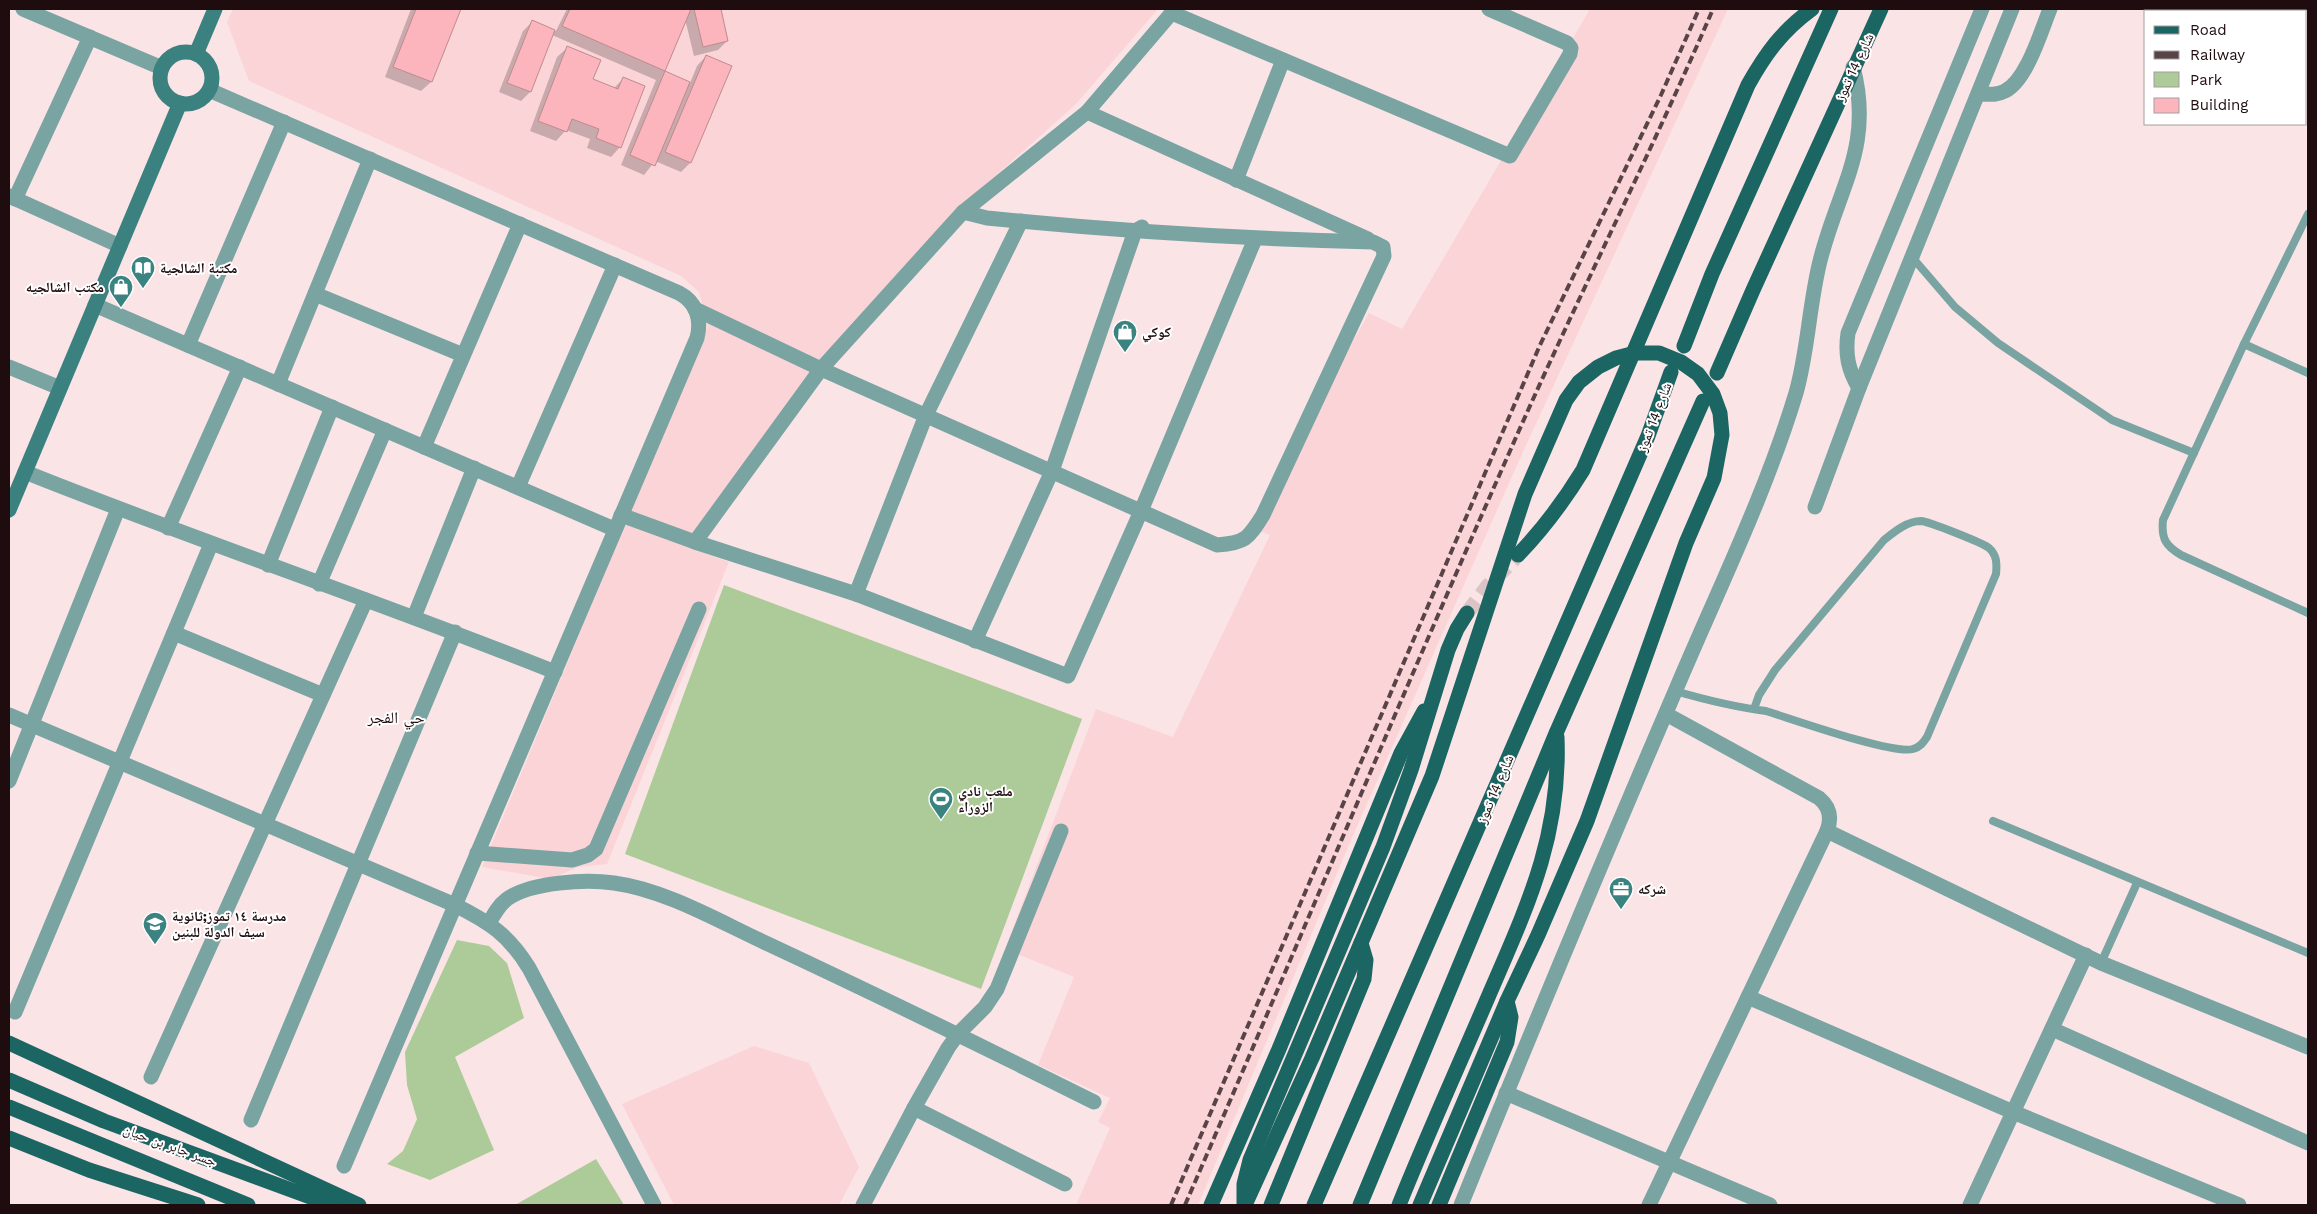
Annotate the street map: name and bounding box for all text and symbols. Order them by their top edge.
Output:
legend [2144,10,2307,125]
text: Road [2190,21,2227,39]
street label: شارع 14 تموز [1831,31,1878,105]
text: Railway [2190,46,2245,64]
text: Park [2190,71,2223,89]
text: Building [2190,96,2248,114]
library icon: مكتبة الشالجية [130,255,156,289]
place label: مكتبة الشالجية [160,260,237,277]
shop icon: مكتب الشالجيه [108,274,134,308]
place label: مكتب الشالجيه [26,279,104,296]
shop icon: كوكي [1112,319,1138,353]
place label: كوكي [1142,324,1171,343]
street label: شارع 14 تموز [1633,380,1676,455]
district label: حي الفجر [366,708,425,730]
street label: شارع 14 تموز [1473,752,1518,827]
place label: ملعب نادي الزوراء [958,783,1013,815]
sports icon: ملعب نادي الزوراء [928,786,954,820]
office icon: شركه [1608,876,1634,910]
place label: شركه [1638,881,1666,897]
place label: مدرسة ١٤ تموز;ثانوية سيف الدولة للبنين [172,908,286,941]
school or university icon: مدرسة ١٤ تموز;ثانوية سيف الدولة للبنين [142,911,168,945]
street label: جسر جابر بن حيان [121,1121,219,1170]

